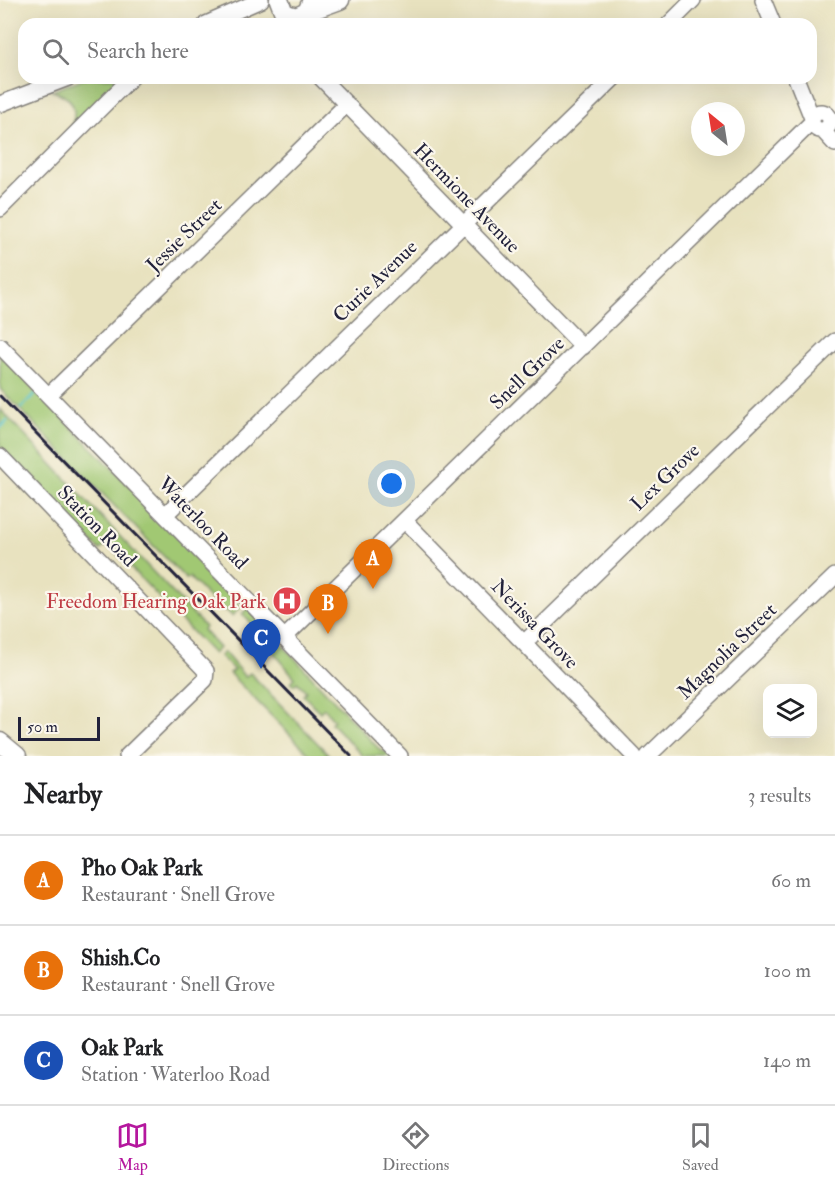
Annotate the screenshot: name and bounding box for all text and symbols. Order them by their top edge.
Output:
search box [18,18,817,84]
icon: search [39,35,72,68]
text: Search here [87,37,189,65]
north arrow [691,102,745,156]
street label: Hermione Avenue [408,138,526,258]
street label: Jessie Street [140,192,228,278]
street label: Curie Avenue [327,235,423,327]
street label: Snell Grove [484,331,570,415]
street label: Lex Grove [625,438,705,516]
your location [377,469,406,498]
street label: Waterloo Road [152,471,254,575]
street label: Station Road [52,480,142,572]
pin: A [354,540,392,589]
street label: Nerissa Grove [486,574,584,674]
pin: B [308,584,348,634]
hospital icon: Freedom Hearing Oak Park [271,585,303,617]
place label: Freedom Hearing Oak Park [46,589,266,614]
street label: Magnolia Street [672,597,782,705]
pin: C [242,620,280,669]
map controls [763,684,817,738]
button: layers [763,684,817,738]
scale bar [18,714,100,742]
text: 50 m [27,717,58,737]
text: Nearby [24,779,102,811]
text: 3 results [748,783,811,808]
text: Pho Oak Park [81,854,203,882]
text: A [37,868,50,893]
text: 60 m [771,868,811,893]
text: Restaurant · Snell Grove [81,882,275,907]
text: Shish.Co [81,944,160,972]
text: B [37,958,50,983]
text: 100 m [764,958,811,983]
text: Restaurant · Snell Grove [81,972,275,997]
text: Oak Park [81,1034,163,1062]
text: C [36,1048,51,1073]
text: 140 m [763,1048,811,1073]
text: Station · Waterloo Road [81,1062,270,1087]
tab: Map [116,1119,149,1175]
tab: Directions [382,1119,449,1175]
tab: Saved [682,1119,719,1175]

